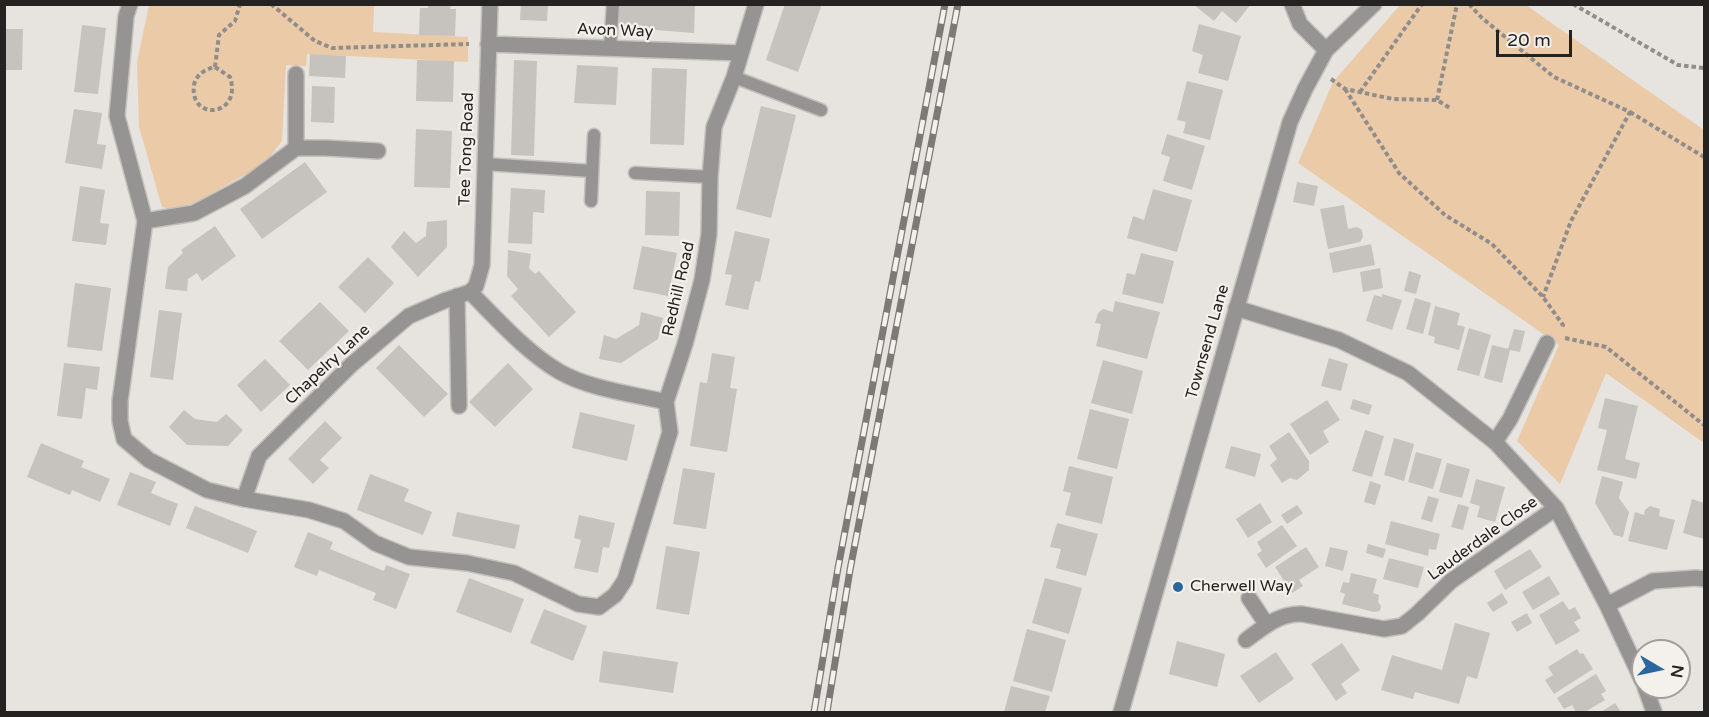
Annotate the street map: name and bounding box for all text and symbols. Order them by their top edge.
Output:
scale bar [1499,18,1576,56]
street label: Avon Way [577,20,653,42]
text: 20 m [1507,29,1551,51]
street label: Tee Tong Road [455,92,479,206]
street label: Redhill Road [659,240,699,338]
street label: Townsend Lane [1182,282,1234,402]
street label: Chapelry Lane [282,321,374,409]
street label: Lauderdale Close [1424,493,1542,585]
place label: Cherwell Way [1190,577,1293,597]
marker: Cherwell Way [1171,580,1185,594]
north arrow [1631,639,1691,699]
text: N [1666,664,1688,679]

